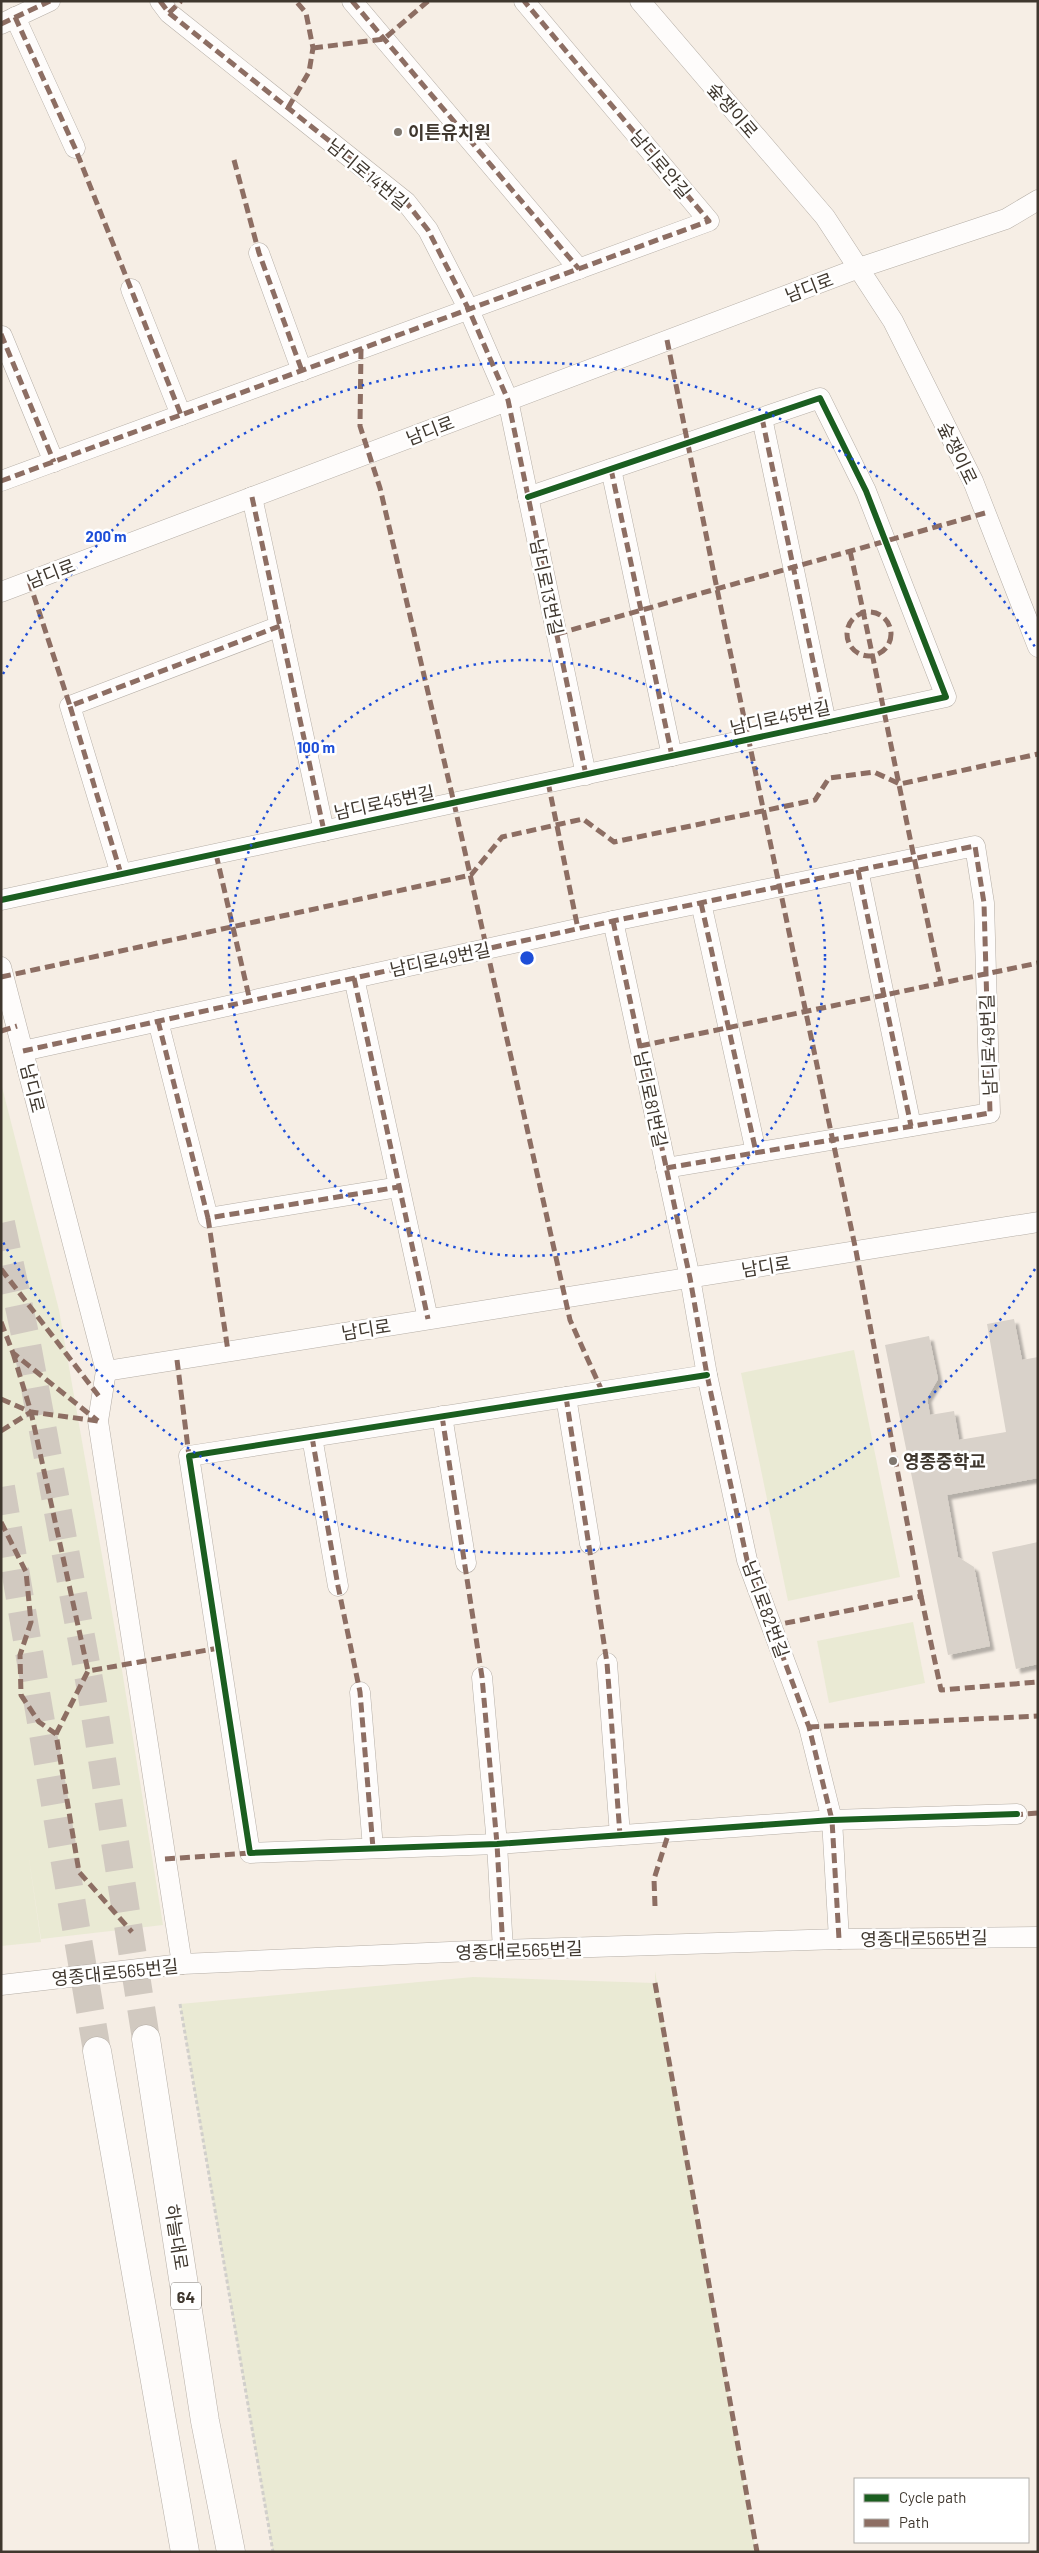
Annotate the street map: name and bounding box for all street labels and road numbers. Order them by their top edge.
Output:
street label: 숲쟁이로 [703,78,763,142]
street label: 남디로안길 [626,125,696,203]
street label: 남디로14번길 [323,134,413,214]
street label: 남디로 [782,268,836,306]
street label: 남디로 [403,411,457,449]
street label: 숲쟁이로 [934,418,982,488]
street label: 남디로13번길 [526,537,568,637]
street label: 남디로 [24,554,78,592]
street label: 남디로45번길 [728,696,832,738]
street label: 남디로45번길 [332,781,436,823]
street label: 남디로49번길 [388,938,492,980]
street label: 남디로49번길 [975,994,1001,1096]
street label: 남디로81번길 [630,1049,672,1149]
street label: 남디로 [16,1061,50,1115]
street label: 남디로 [740,1251,792,1281]
street label: 남디로 [340,1314,392,1344]
street label: 남디로82번길 [738,1557,794,1661]
street label: 영종대로565번길 [860,1926,988,1950]
street label: 영종대로565번길 [455,1937,583,1963]
street label: 영종대로565번길 [51,1954,179,1990]
street label: 하늘대로 [161,2203,193,2271]
road number: 64 [171,2282,201,2310]

